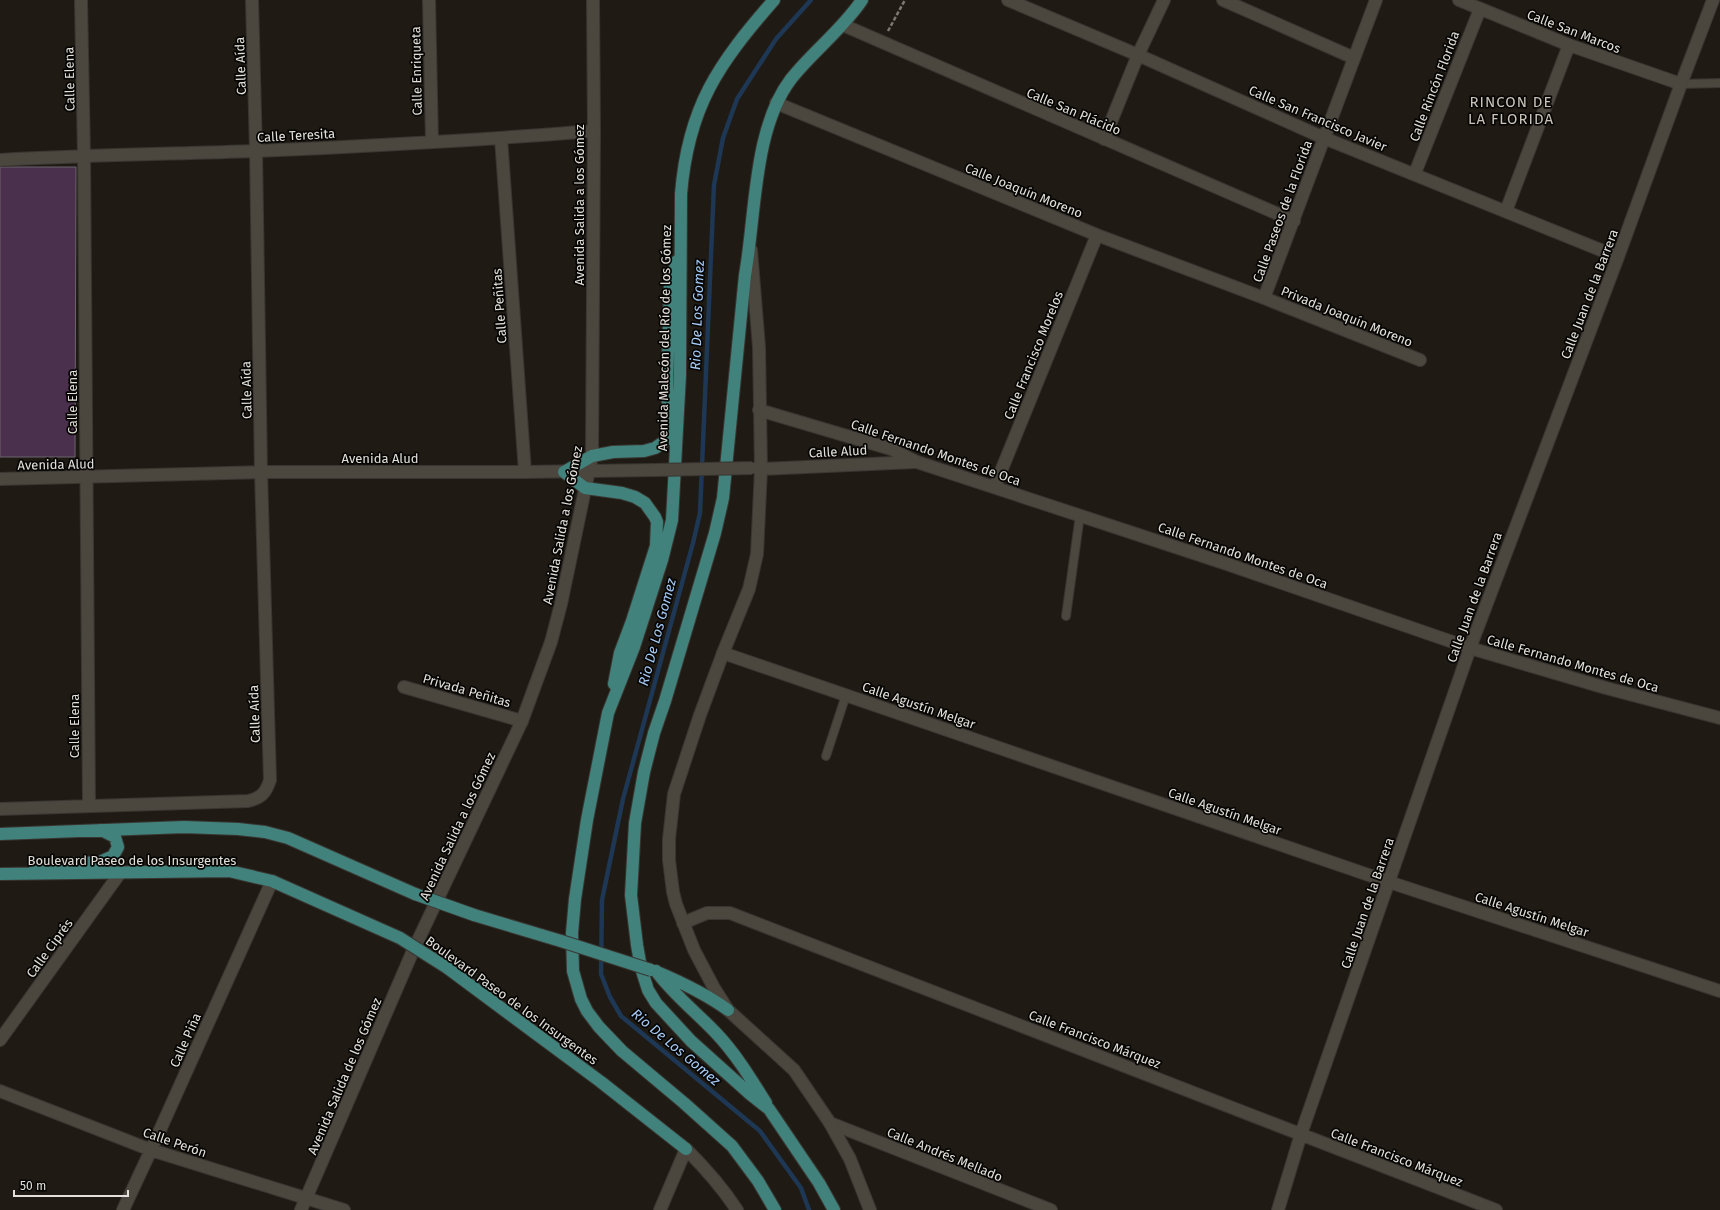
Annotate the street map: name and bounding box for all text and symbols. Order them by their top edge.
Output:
street label: Calle San Marcos [1525,7,1623,56]
street label: Calle Enriqueta [408,26,425,116]
street label: Calle Rincón Florida [1406,29,1462,144]
street label: Calle Aída [232,37,249,95]
street label: Calle Elena [61,47,78,111]
street label: Calle San Francisco Javier [1247,83,1389,154]
street label: Calle San Plácido [1024,85,1123,138]
district label: RINCON DE LA FLORIDA [1468,93,1554,128]
street label: Avenida Salida a los Gómez [572,124,587,286]
street label: Calle Teresita [256,126,336,145]
street label: Calle Paseos de la Florida [1250,138,1315,284]
street label: Calle Joaquín Moreno [963,160,1085,221]
street label: Avenida Malecón del Río de los Gómez [655,224,674,451]
street label: Calle Juan de la Barrera [1558,227,1621,361]
water label: Rio De Los Gomez [687,259,708,371]
street label: Calle Peñitas [489,268,510,344]
street label: Privada Joaquín Moreno [1279,283,1415,350]
street label: Calle Francisco Morelos [1001,289,1066,422]
street label: Calle Aída [238,361,255,419]
street label: Calle Elena [65,370,80,434]
street label: Calle Fernando Montes de Oca [849,416,1023,489]
street label: Calle Alud [808,442,868,461]
street label: Avenida Salida a los Gómez [540,444,585,606]
street label: Avenida Alud [341,451,419,466]
street label: Avenida Alud [17,456,95,473]
street label: Calle Fernando Montes de Oca [1156,519,1330,592]
street label: Calle Juan de la Barrera [1444,530,1505,664]
water label: Rio De Los Gomez [635,576,680,688]
street label: Calle Fernando Montes de Oca [1485,632,1661,695]
street label: Privada Peñitas [421,671,513,710]
street label: Calle Agustín Melgar [860,679,978,732]
street label: Calle Aída [246,685,263,743]
street label: Calle Elena [67,694,82,758]
street label: Avenida Salida a los Gómez [417,750,498,902]
street label: Calle Agustín Melgar [1166,785,1284,838]
street label: Calle Juan de la Barrera [1338,836,1397,971]
street label: Boulevard Paseo de los Insurgentes [28,853,236,868]
street label: Calle Agustín Melgar [1473,889,1591,940]
street label: Calle Ciprés [23,916,76,980]
street label: Boulevard Paseo de los Insurgentes [423,933,601,1068]
street label: Avenida Salida de los Gómez [305,995,385,1157]
water label: Rio De Los Gomez [628,1005,724,1090]
street label: Calle Francisco Márquez [1027,1007,1163,1072]
street label: Calle Piña [167,1011,204,1070]
street label: Calle Andrés Mellado [885,1124,1005,1185]
street label: Calle Perón [141,1125,209,1160]
street label: Calle Francisco Márquez [1329,1125,1465,1190]
scale bar [14,1172,128,1198]
text: 50 m [20,1179,46,1193]

